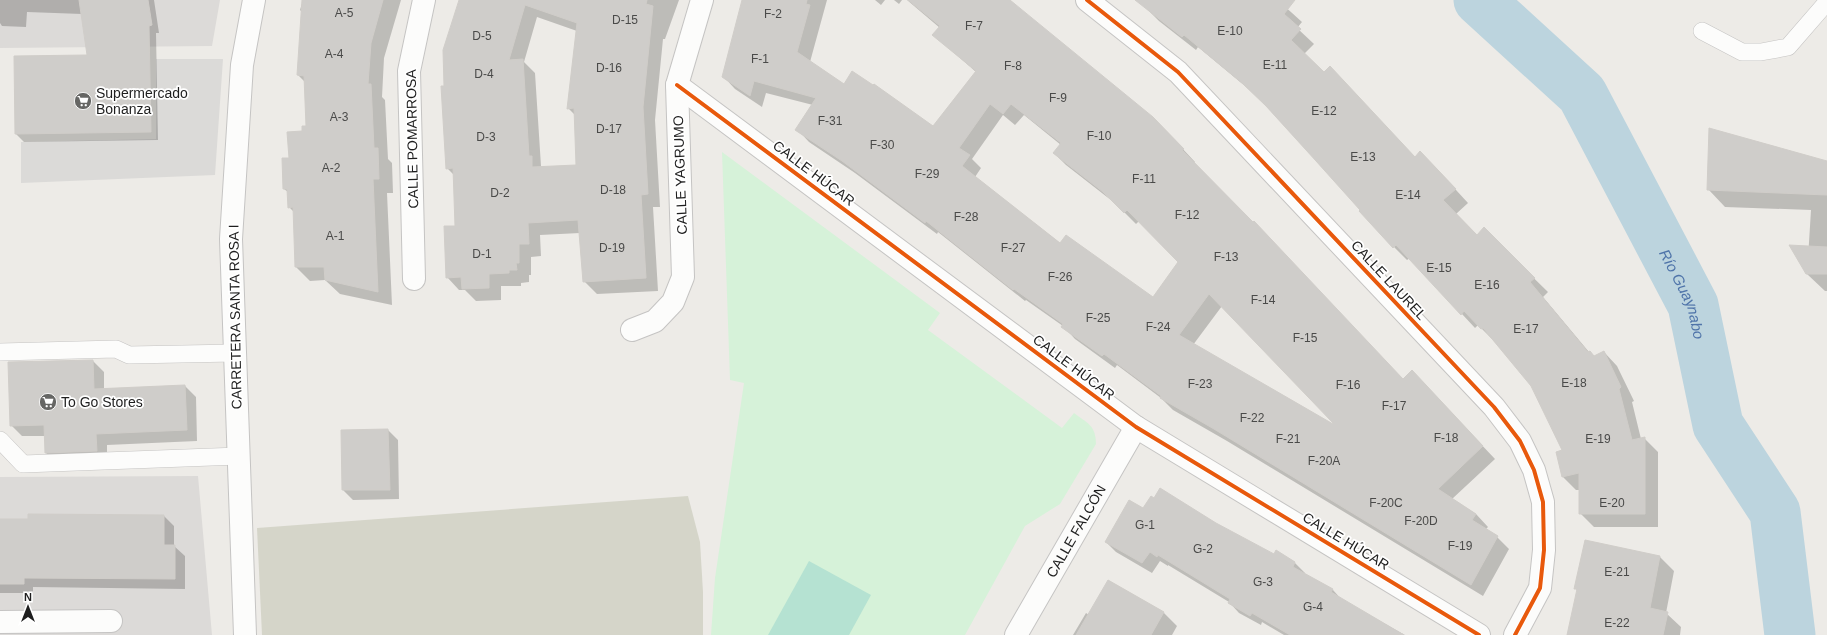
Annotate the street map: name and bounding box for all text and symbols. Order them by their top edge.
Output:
house number: A-5 [335,6,354,20]
house number: F-2 [764,7,782,21]
house number: D-15 [612,13,638,27]
house number: F-7 [965,19,983,33]
house number: E-10 [1217,24,1243,38]
house number: D-5 [472,29,492,43]
house number: A-4 [325,47,344,61]
house number: F-1 [751,52,769,66]
house number: E-11 [1263,58,1288,72]
house number: F-8 [1004,59,1022,73]
house number: D-16 [596,61,622,75]
house number: D-4 [474,67,494,81]
street label: CALLE POMARROSA [403,69,421,209]
place label: Supermercado Bonanza [96,85,188,117]
supermarket icon: Supermercado Bonanza [73,91,93,111]
house number: F-9 [1049,91,1067,105]
house number: E-12 [1311,104,1337,118]
house number: A-3 [330,110,349,124]
house number: F-31 [818,114,843,128]
street label: CALLE YAGRUMO [670,115,690,235]
house number: D-17 [596,122,622,136]
house number: F-10 [1087,129,1112,143]
house number: D-3 [476,130,496,144]
street label: CALLE HÚCAR [770,137,858,209]
house number: F-30 [870,138,895,152]
house number: E-13 [1350,150,1376,164]
house number: A-2 [322,161,341,175]
house number: F-29 [915,167,940,181]
house number: F-11 [1132,172,1156,186]
house number: D-18 [600,183,626,197]
house number: D-2 [490,186,510,200]
house number: E-14 [1395,188,1421,202]
house number: F-12 [1175,208,1200,222]
house number: F-28 [954,210,979,224]
street label: CARRETERA SANTA ROSA I [225,224,245,410]
house number: A-1 [326,229,345,243]
street label: CALLE LAUREL [1348,237,1430,323]
house number: D-19 [599,241,625,255]
house number: F-27 [1001,241,1026,255]
water label: Río Guaynabo [1656,246,1708,341]
house number: D-1 [472,247,492,261]
house number: F-13 [1214,250,1239,264]
house number: E-15 [1426,261,1452,275]
house number: F-26 [1048,270,1073,284]
house number: E-16 [1474,278,1500,292]
house number: F-14 [1251,293,1276,307]
house number: F-25 [1086,311,1111,325]
house number: F-24 [1146,320,1171,334]
house number: E-17 [1513,322,1539,336]
street label: CALLE HÚCAR [1030,331,1118,403]
house number: F-15 [1293,331,1318,345]
house number: E-18 [1561,376,1587,390]
house number: F-23 [1188,377,1213,391]
house number: F-16 [1336,378,1361,392]
supermarket icon: To Go Stores [38,392,58,412]
place label: To Go Stores [61,394,143,410]
house number: F-17 [1382,399,1407,413]
house number: F-22 [1240,411,1265,425]
house number: F-18 [1434,431,1459,445]
house number: F-21 [1276,432,1301,446]
house number: E-19 [1585,432,1611,446]
house number: F-20A [1308,454,1340,468]
street label: CALLE FALCÓN [1043,482,1109,580]
house number: F-20C [1369,496,1403,510]
house number: E-20 [1599,496,1625,510]
street label: CALLE HÚCAR [1300,509,1392,573]
house number: F-20D [1404,514,1438,528]
house number: G-1 [1135,518,1155,532]
house number: F-19 [1448,539,1473,553]
house number: G-2 [1193,542,1213,556]
house number: E-21 [1604,565,1630,579]
house number: G-3 [1253,575,1273,589]
north arrow [8,587,48,627]
text: N [24,591,32,603]
house number: G-4 [1303,600,1323,614]
house number: E-22 [1604,616,1630,630]

